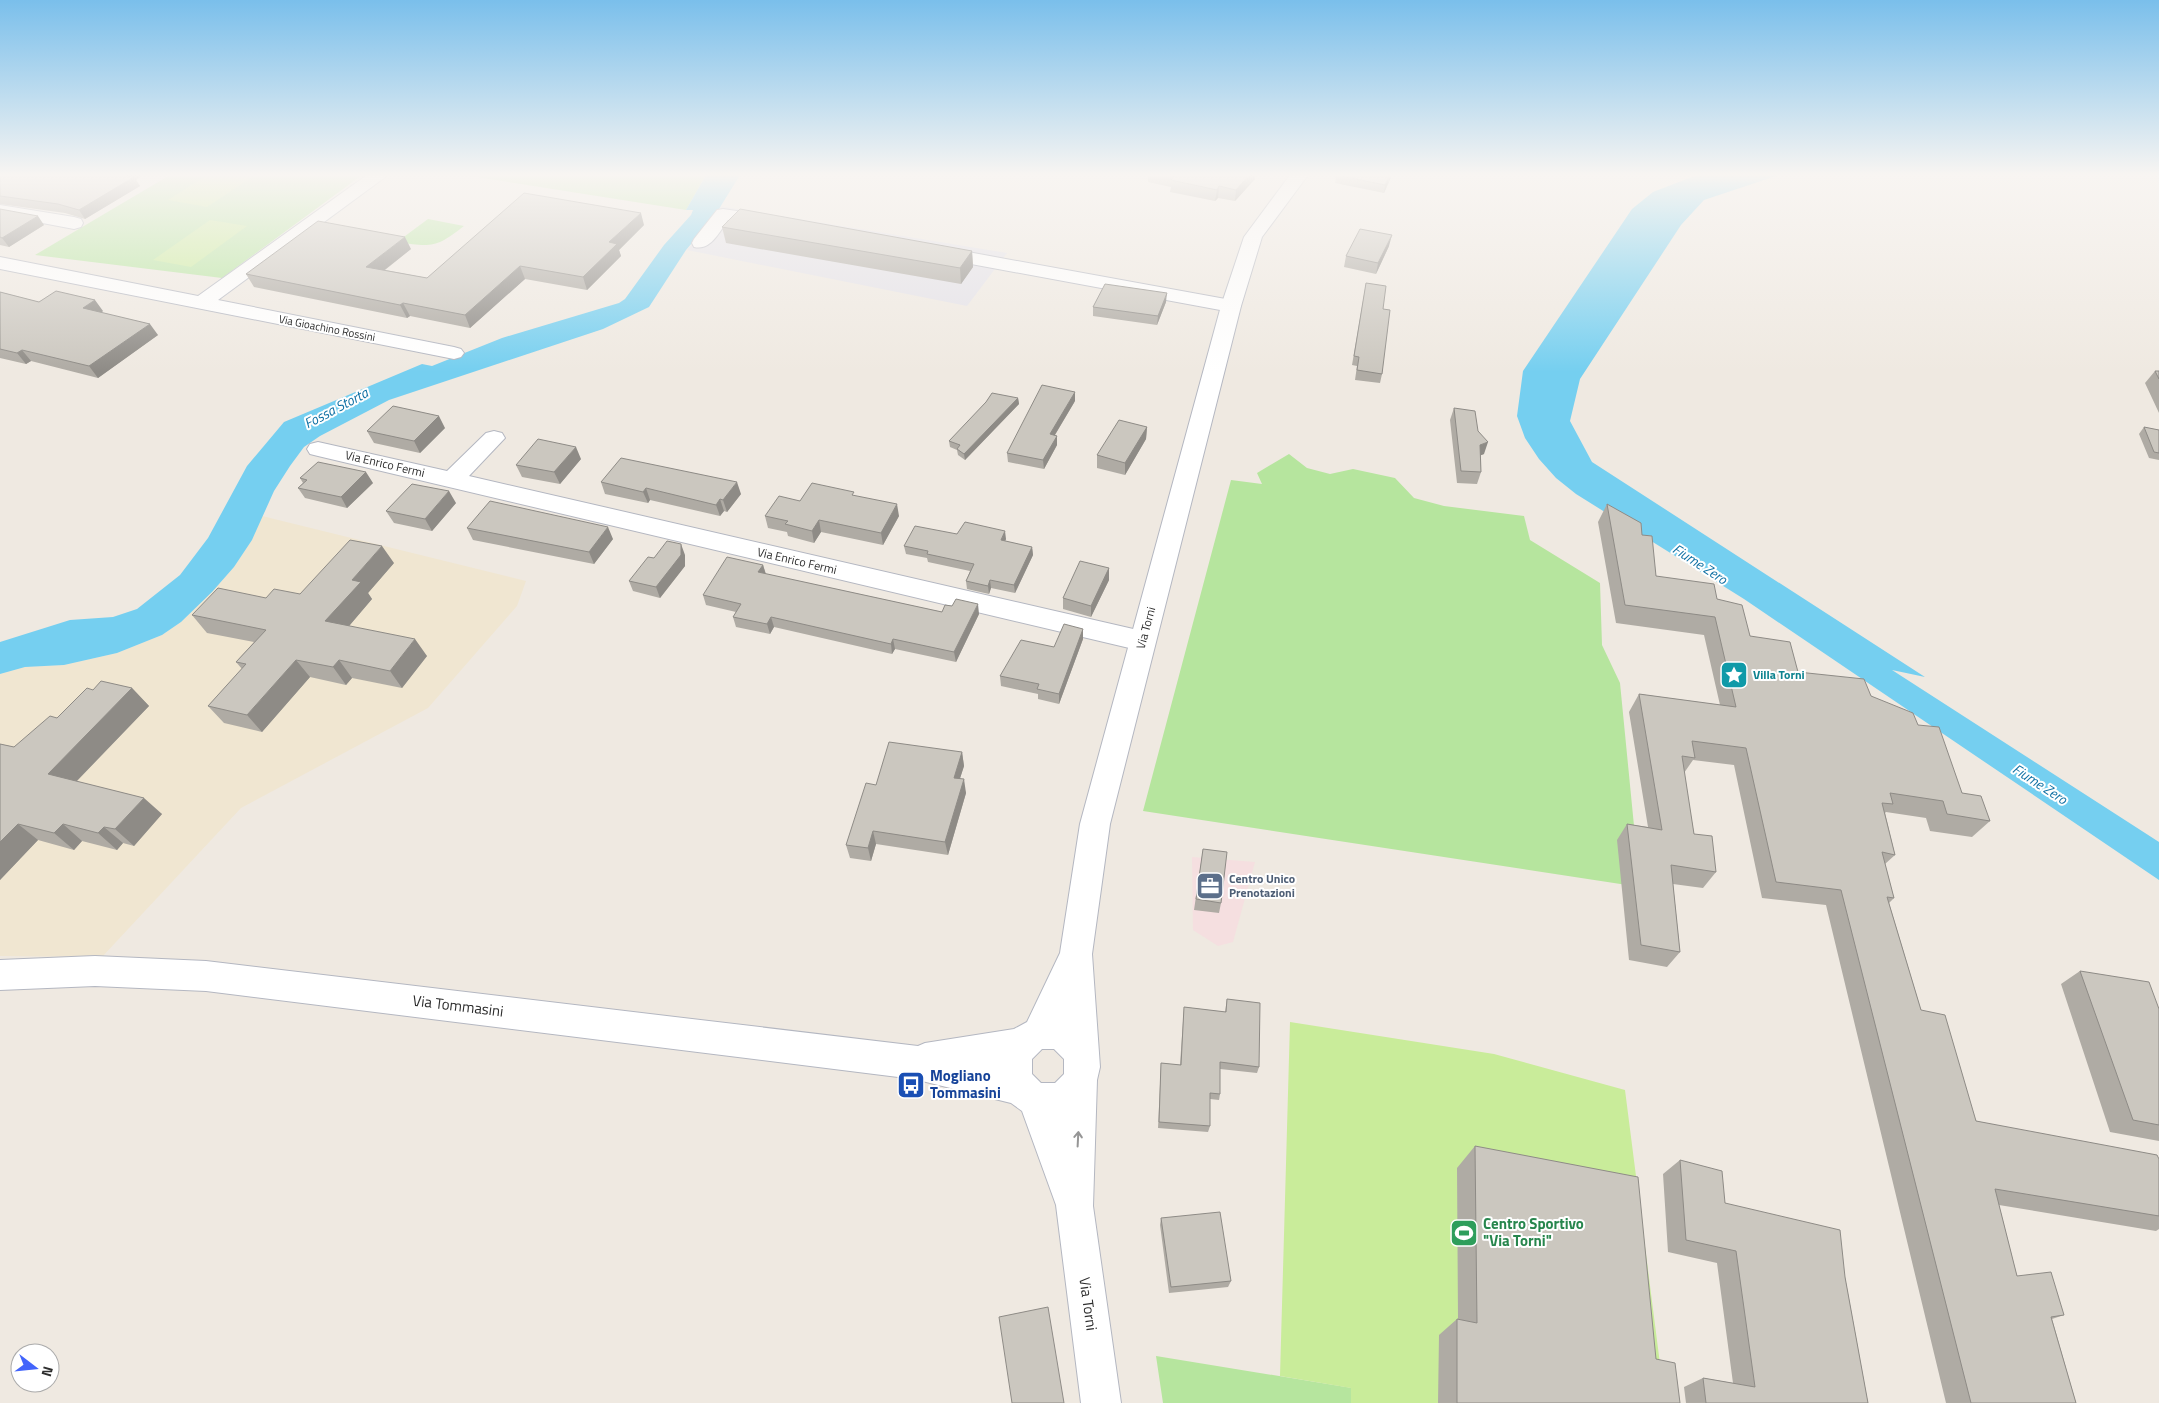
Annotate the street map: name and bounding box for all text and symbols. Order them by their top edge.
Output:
street label: Via Gioachino Rossini [277,311,377,345]
water label: Fossa Storta [300,381,372,433]
street label: Via Enrico Fermi [343,445,427,482]
water label: Fiume Zero [1669,538,1733,590]
street label: Via Enrico Fermi [755,542,839,579]
street label: Via Torni [1131,605,1160,651]
place icon: Villa Torni [1719,660,1749,690]
place label: Villa Torni [1753,665,1805,684]
water label: Fiume Zero [2009,758,2073,810]
place label: Centro Unico Prenotazioni [1229,869,1295,902]
office icon: Centro Unico Prenotazioni [1195,871,1225,901]
street label: Via Tommasini [411,989,505,1022]
place label: Mogliano Tommasini [930,1064,1001,1104]
bus stop icon: Mogliano Tommasini [896,1070,926,1100]
one-way arrow [1073,1132,1082,1148]
place label: Centro Sportivo "Via Torni" [1483,1212,1584,1252]
sports icon: Centro Sportivo "Via Torni" [1449,1218,1479,1248]
street label: Via Torni [1073,1276,1104,1332]
north arrow [10,1343,60,1393]
text: N [37,1364,59,1379]

